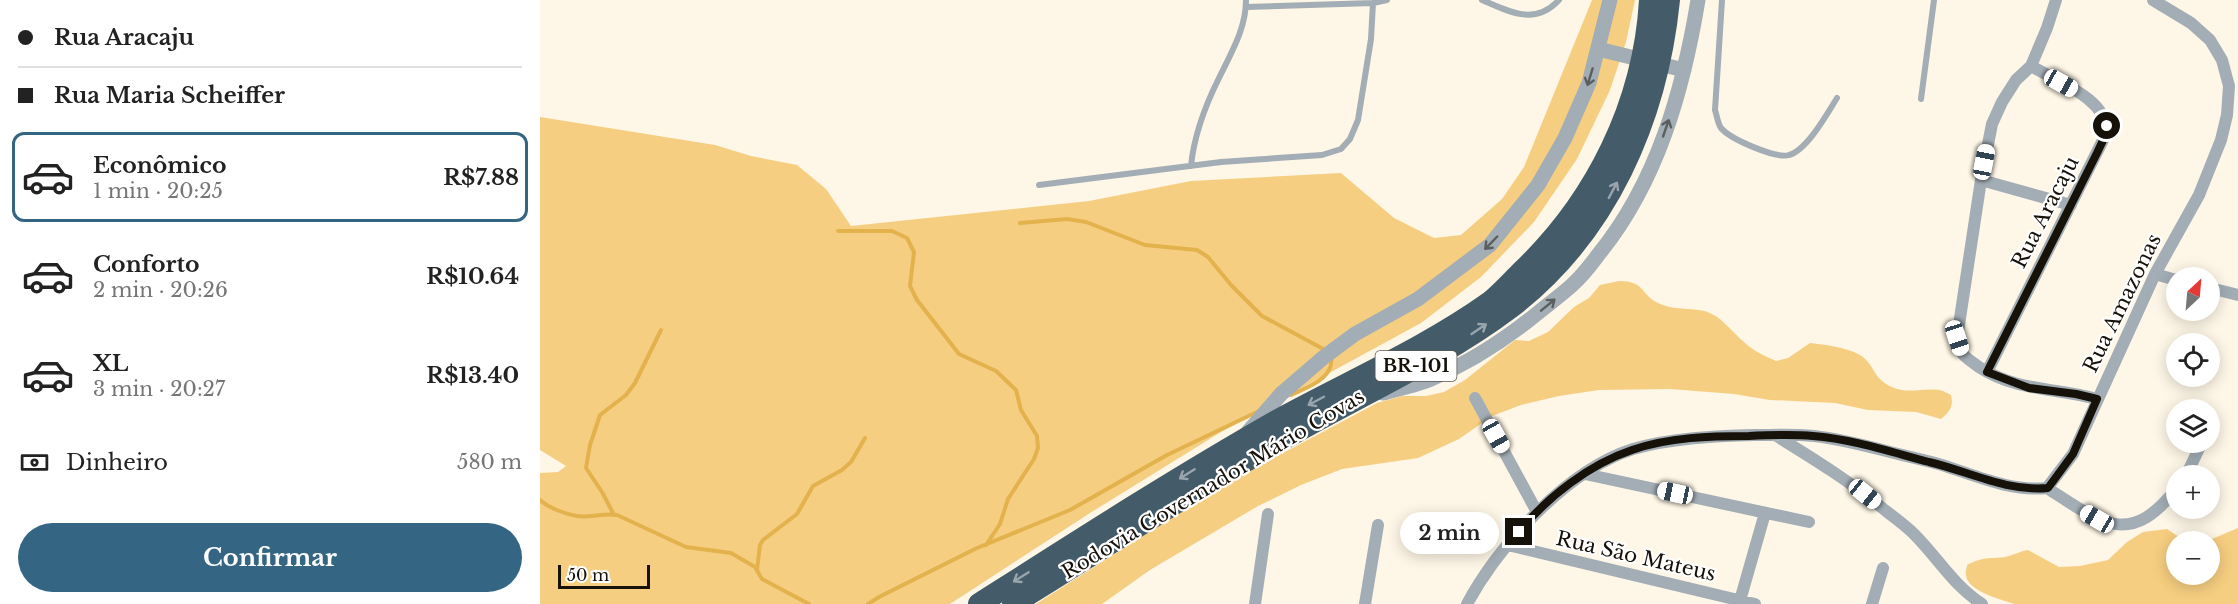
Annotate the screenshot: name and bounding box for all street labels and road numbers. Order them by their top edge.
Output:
street label: Rua Aracaju [2007,152,2083,272]
street label: Rua Amazonas [2078,230,2166,376]
road number: BR-101 [1376,351,1456,381]
street label: Rodovia Governador Mário Covas [1057,384,1369,584]
street label: Rua São Mateus [1554,526,1718,586]

